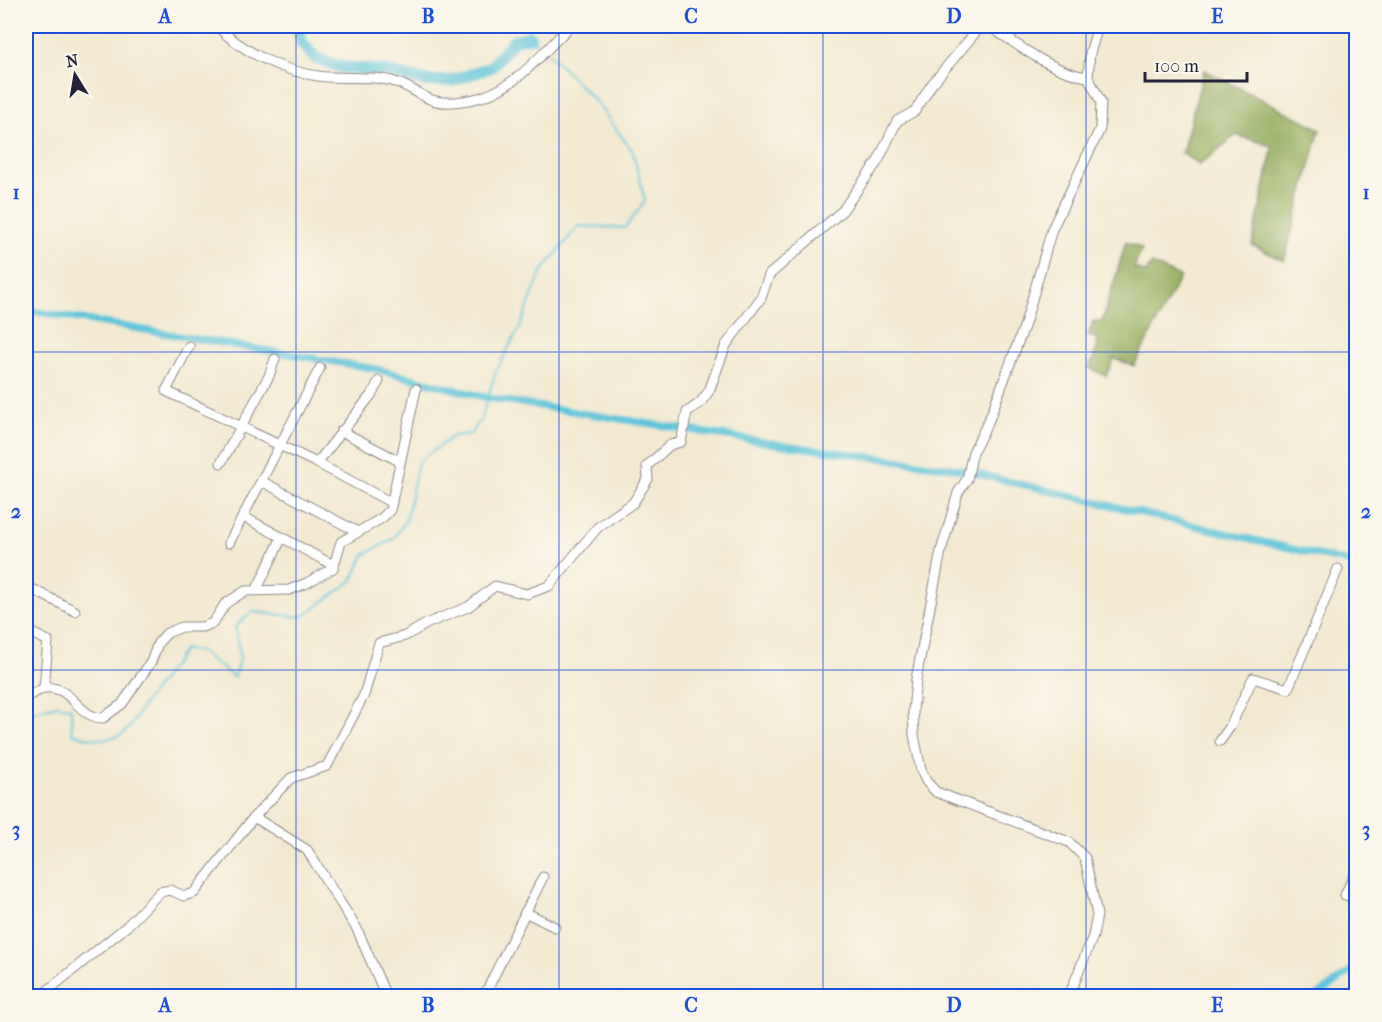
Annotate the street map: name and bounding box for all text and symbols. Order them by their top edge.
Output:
text: A [157,5,173,28]
text: B [421,5,435,28]
text: C [684,5,698,28]
text: D [946,5,962,28]
text: E [1211,5,1223,28]
north arrow [45,45,105,105]
scale bar [1145,45,1247,83]
text: N [64,50,81,71]
text: 100 m [1154,56,1199,77]
text: 1 [12,181,20,204]
text: 1 [1362,181,1370,204]
text: 2 [11,500,21,523]
text: 2 [1361,500,1371,523]
text: 3 [12,818,20,841]
text: 3 [1362,818,1370,841]
text: A [157,994,173,1017]
text: B [421,994,435,1017]
text: C [684,994,698,1017]
text: D [946,994,962,1017]
text: E [1211,994,1223,1017]

